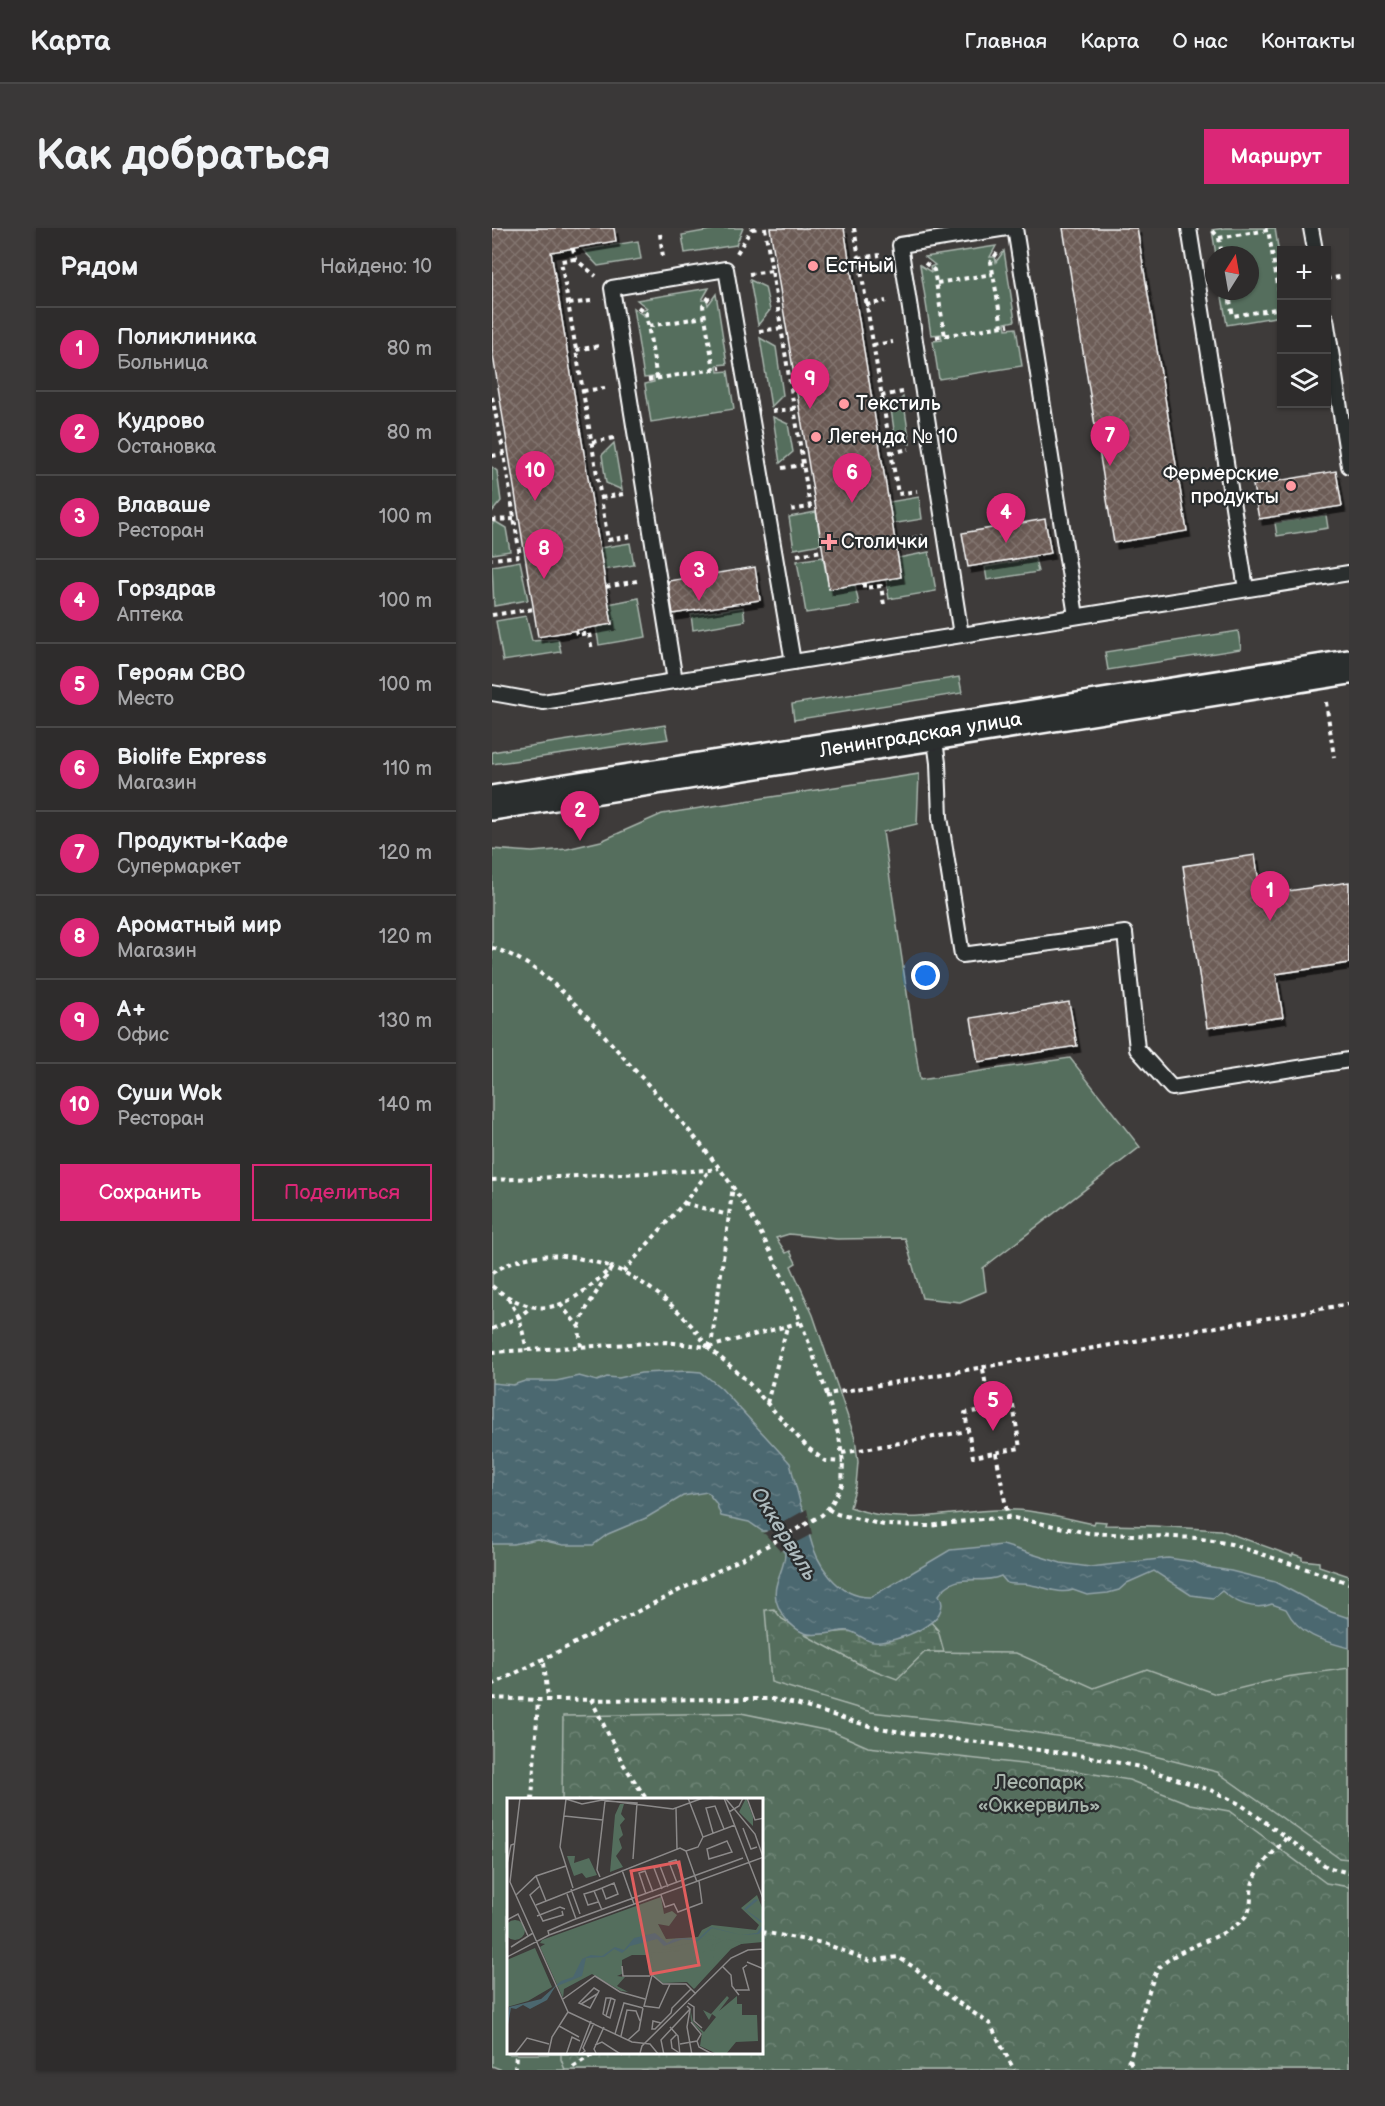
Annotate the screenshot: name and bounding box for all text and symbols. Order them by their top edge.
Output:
text: Карта [30,25,110,58]
text: Главная [964,29,1047,54]
text: Карта [1080,29,1139,54]
text: О нас [1172,29,1228,54]
text: Контакты [1261,29,1355,54]
button: Маршрут [1204,129,1349,184]
text: Как добраться [36,131,331,182]
north arrow [1205,246,1259,300]
map controls [1277,246,1331,408]
button: + [1277,246,1331,300]
text: Рядом [60,252,138,283]
place label: Естный [825,254,894,278]
text: Найдено: 10 [320,255,432,279]
marker: Естный [806,259,820,273]
button: − [1277,300,1331,354]
text: Поликлиника [117,324,256,351]
text: 1 [75,337,84,361]
text: 80 m [387,337,432,361]
text: Больница [117,351,208,375]
button: layers [1277,354,1331,408]
pin: 9 [790,360,830,409]
place label: Текстиль [856,392,941,416]
marker: Текстиль [837,397,851,411]
text: Кудрово [117,408,205,435]
pin: 7 [1090,416,1130,466]
text: 2 [74,421,85,445]
text: 80 m [387,421,432,445]
place label: Легенда № 10 [827,425,958,449]
marker: Легенда № 10 [809,430,823,444]
text: Остановка [117,435,216,459]
pin: 10 [516,452,555,501]
pin: 6 [832,454,872,503]
place label: Фермерские продукты [1163,462,1279,509]
marker: Фермерские продукты [1284,479,1298,493]
text: Влаваше [117,492,211,519]
pin: 4 [986,494,1026,543]
text: 3 [74,505,85,529]
text: 100 m [379,505,432,529]
text: Ресторан [117,519,204,543]
pin: 8 [524,530,564,579]
place label: Столички [841,530,928,554]
marker: Столички [822,535,836,549]
pin: 3 [680,552,718,601]
text: Горздрав [117,576,216,603]
text: 4 [74,589,85,613]
text: 100 m [379,589,432,613]
text: Аптека [117,603,183,627]
text: Героям СВО [117,660,245,687]
text: 5 [74,673,85,697]
text: 100 m [379,673,432,697]
text: Место [117,687,174,711]
street label: Ленинградская улица [817,707,1024,763]
text: Biolife Express [117,744,267,771]
text: 6 [73,757,86,781]
text: 110 m [383,757,432,781]
text: Магазин [117,771,197,795]
pin: 2 [560,792,599,841]
text: Продукты-Кафе [117,828,288,855]
text: 7 [74,841,85,865]
text: 120 m [379,841,432,865]
text: Супермаркет [117,855,241,879]
pin: 1 [1250,872,1290,921]
text: Ароматный мир [117,912,282,939]
text: 8 [73,925,86,949]
text: 120 m [379,925,432,949]
text: Магазин [117,939,197,963]
your location [911,961,940,990]
text: А+ [117,996,147,1023]
text: 9 [74,1009,85,1033]
text: 130 m [378,1009,432,1033]
text: Офис [117,1023,169,1047]
text: Суши Wok [117,1080,222,1107]
text: 10 [69,1093,90,1117]
text: 140 m [378,1093,432,1117]
text: Ресторан [117,1107,204,1131]
button: Сохранить [60,1164,240,1221]
button: Поделиться [252,1164,432,1221]
pin: 5 [974,1382,1012,1431]
water label: Оккервиль [745,1482,823,1586]
park label: Лесопарк «Оккервиль» [978,1771,1100,1818]
inset map [507,1798,764,2055]

